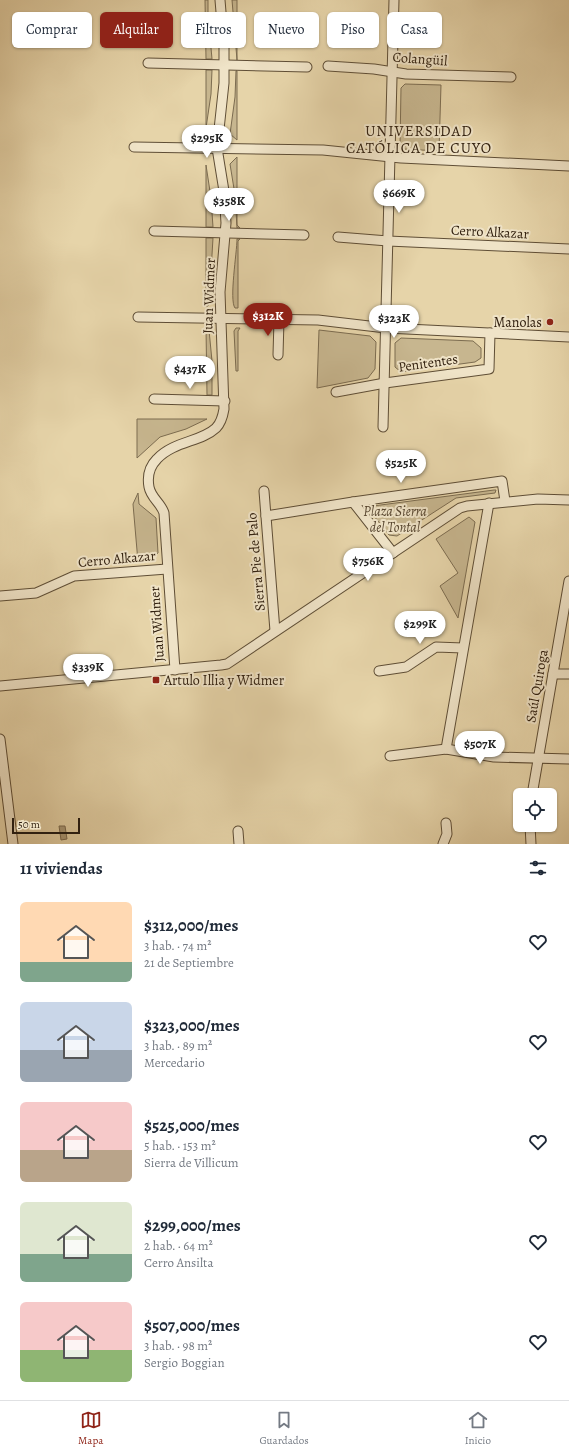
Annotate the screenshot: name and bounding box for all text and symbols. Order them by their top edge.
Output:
chip: Comprar [12,12,92,48]
chip: Alquilar [100,12,173,48]
chip: Filtros [181,12,246,48]
chip: Nuevo [254,12,319,48]
chip: Piso [327,12,379,48]
chip: Casa [387,12,442,48]
street label: Colangüil [392,48,449,70]
district label: UNIVERSIDAD CATÓLICA DE CUYO [346,121,492,158]
pin: $295K [179,125,235,159]
text: $295K [191,129,223,146]
pin: $669K [371,180,427,214]
text: $669K [383,184,415,201]
pin: $358K [201,188,257,222]
text: $358K [213,192,245,209]
street label: Cerro Alkazar [451,220,530,244]
street label: Juan Widmer [198,257,220,334]
pin: $312K [240,303,296,337]
pin: $323K [366,305,422,339]
text: $312K [252,307,284,324]
text: $323K [378,309,410,326]
place label: Manolas [494,313,542,332]
marker: Manolas [545,317,555,327]
street label: Penitentes [397,349,459,377]
pin: $437K [162,356,218,390]
text: $437K [174,360,206,377]
pin: $525K [373,450,429,484]
text: $525K [385,454,417,471]
park label: Plaza Sierra del Tontal [363,502,427,537]
street label: Sierra Pie de Palo [242,512,270,612]
street label: Cerro Alkazar [77,546,157,572]
pin: $756K [340,548,396,582]
text: $756K [352,552,384,569]
street label: Juan Widmer [145,585,169,663]
pin: $299K [392,611,448,645]
text: $299K [404,615,436,632]
street label: Saúl Quiroga [521,647,553,724]
pin: $339K [60,654,116,688]
text: $339K [72,658,104,675]
place label: Artulo Illia y Widmer [163,671,285,690]
marker: Artulo Illia y Widmer [151,675,161,685]
pin: $507K [452,731,508,765]
text: $507K [464,735,496,752]
map controls [513,788,557,832]
button: locate [513,788,557,832]
scale bar [12,816,80,835]
text: 50 m [18,817,40,832]
text: 11 viviendas [20,857,103,880]
icon: filters [527,857,549,879]
text: $312,000/mes [144,914,238,937]
icon: home [52,918,100,966]
icon: heart [527,931,549,953]
text: 3 hab. · 74 m² [144,937,212,954]
text: 21 de Septiembre [144,954,234,971]
text: $323,000/mes [144,1014,240,1037]
icon: home [52,1018,100,1066]
icon: heart [527,1031,549,1053]
text: 3 hab. · 89 m² [144,1037,212,1054]
text: Mercedario [144,1054,205,1071]
text: $525,000/mes [144,1114,240,1137]
icon: home [52,1118,100,1166]
icon: heart [527,1131,549,1153]
text: 5 hab. · 153 m² [144,1137,216,1154]
text: Sierra de Villicum [144,1154,239,1171]
text: $299,000/mes [144,1214,241,1237]
icon: home [52,1218,100,1266]
icon: heart [527,1231,549,1253]
text: 2 hab. · 64 m² [144,1237,213,1254]
text: Cerro Ansilta [144,1254,213,1271]
text: $507,000/mes [144,1314,240,1337]
icon: home [52,1318,100,1366]
icon: heart [527,1331,549,1353]
text: 3 hab. · 98 m² [144,1337,212,1354]
text: Sergio Boggian [144,1354,225,1371]
tab: Mapa [78,1409,103,1448]
tab: Guardados [259,1409,309,1448]
tab: Inicio [465,1409,491,1448]

